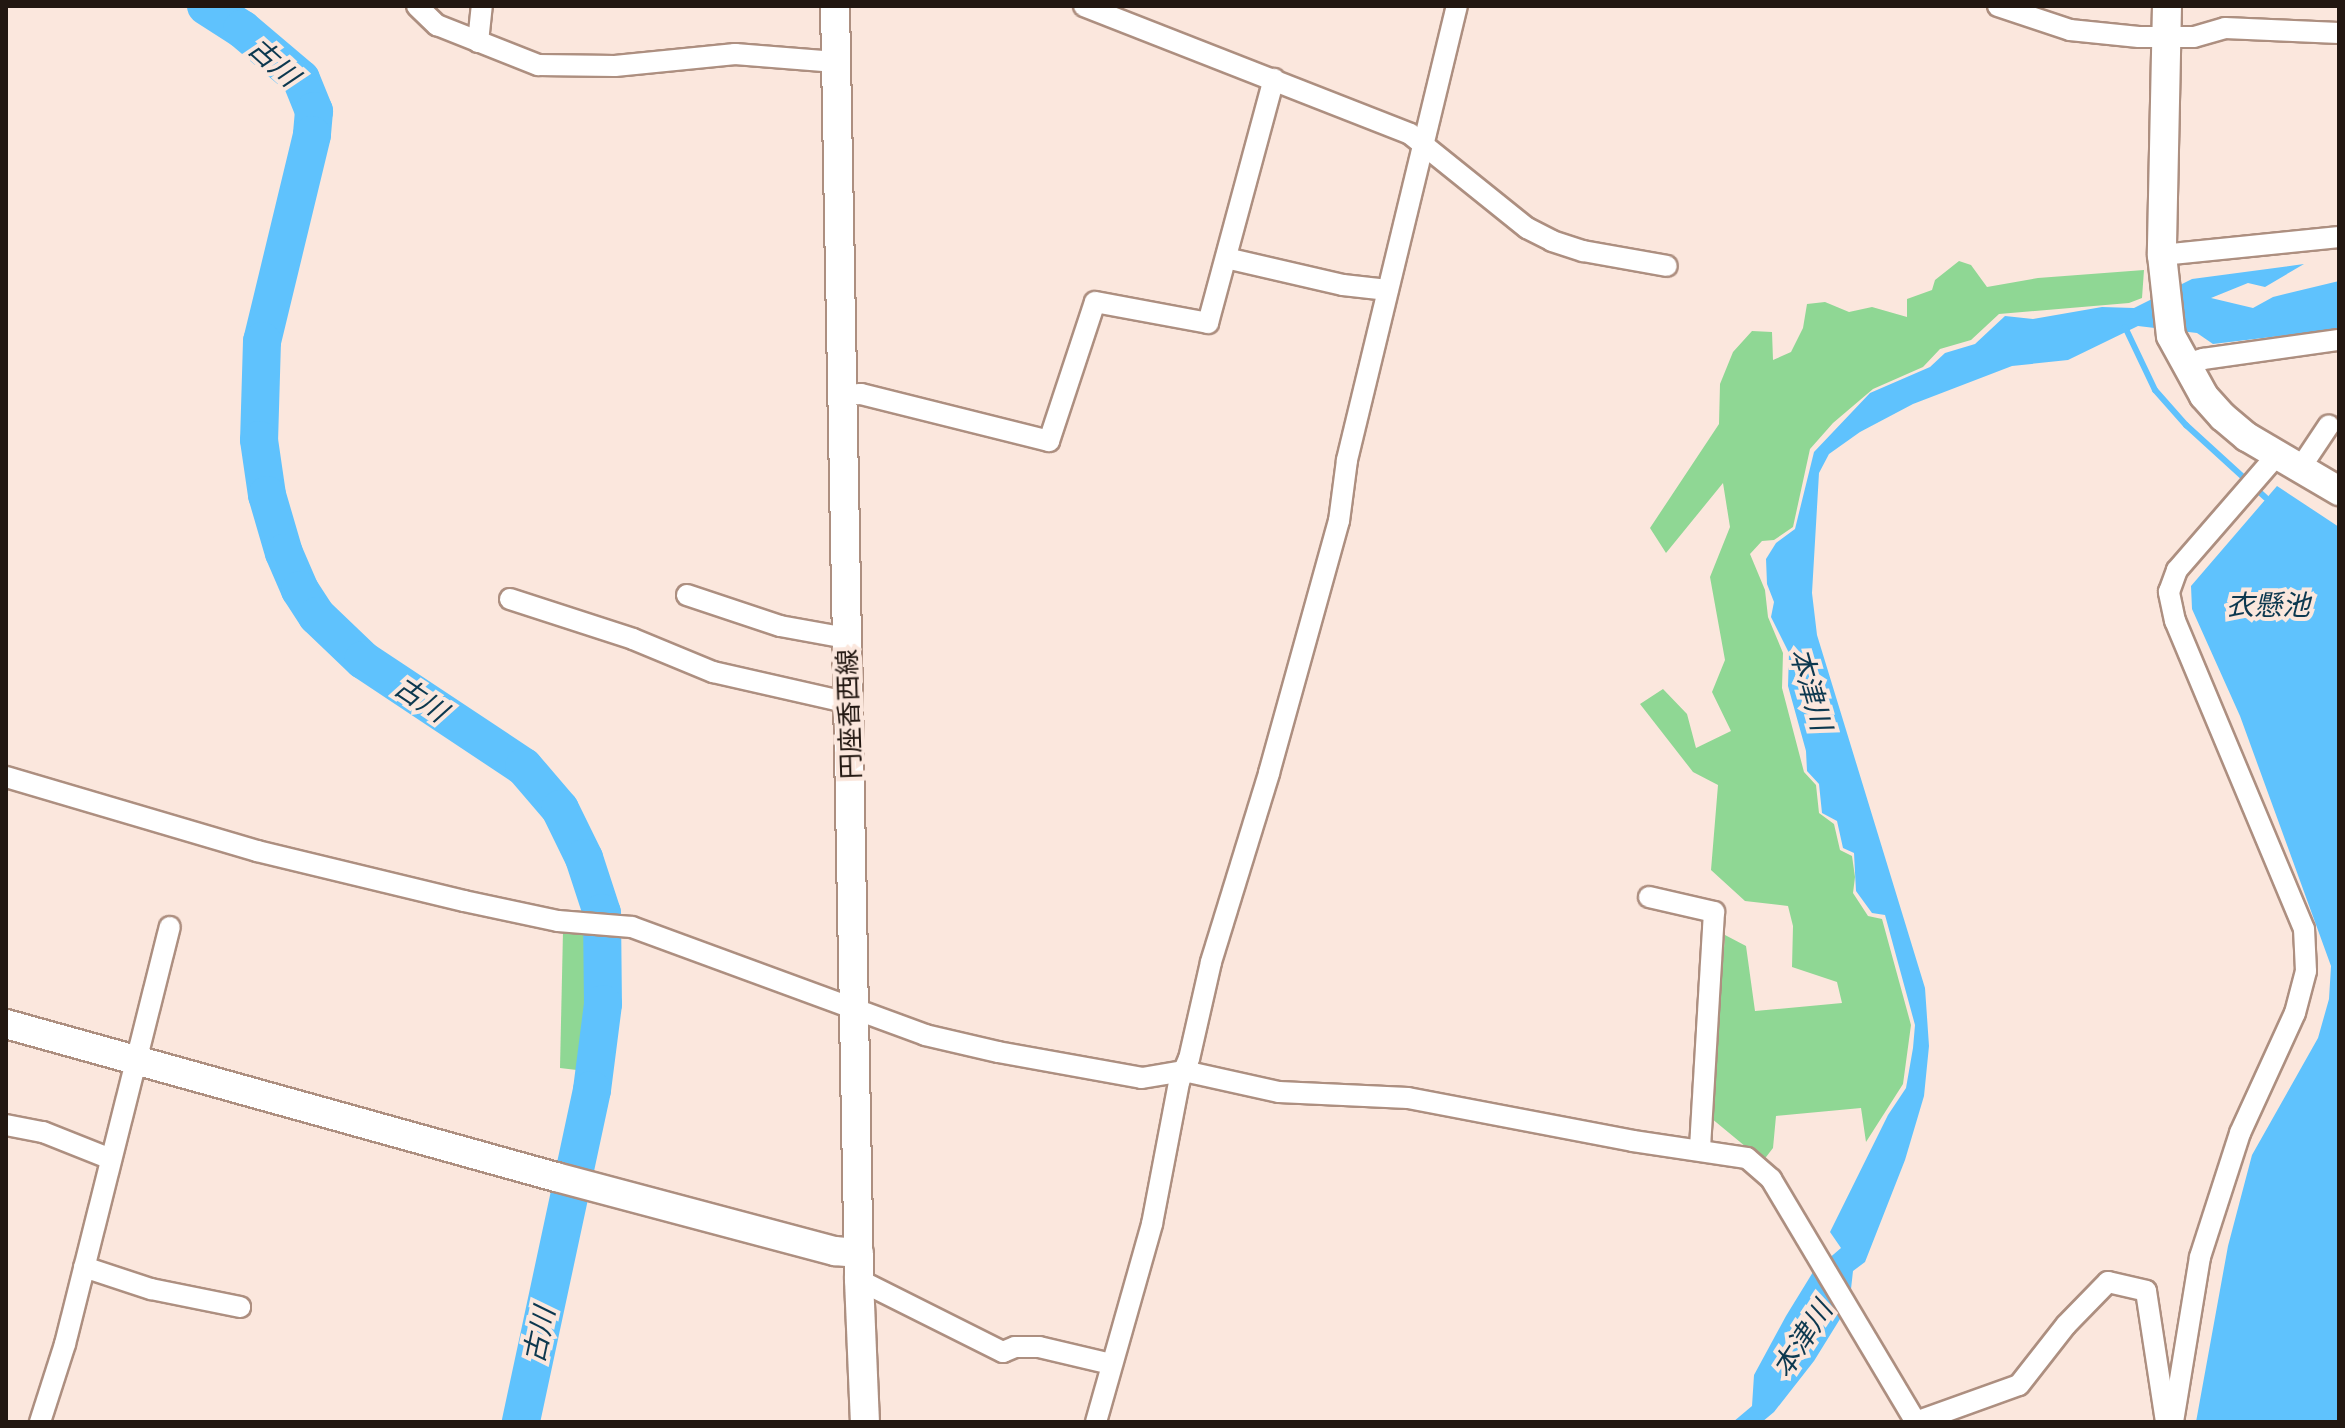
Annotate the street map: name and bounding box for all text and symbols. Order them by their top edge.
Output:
water label: 古川 [242,31,306,93]
water label: 衣懸池 [2226,588,2310,622]
water label: 本津川 [1783,644,1839,734]
street label: 円座香西線 [831,648,867,780]
water label: 古川 [388,669,454,729]
water label: 本津川 [1765,1295,1839,1383]
water label: 古川 [517,1304,561,1366]

